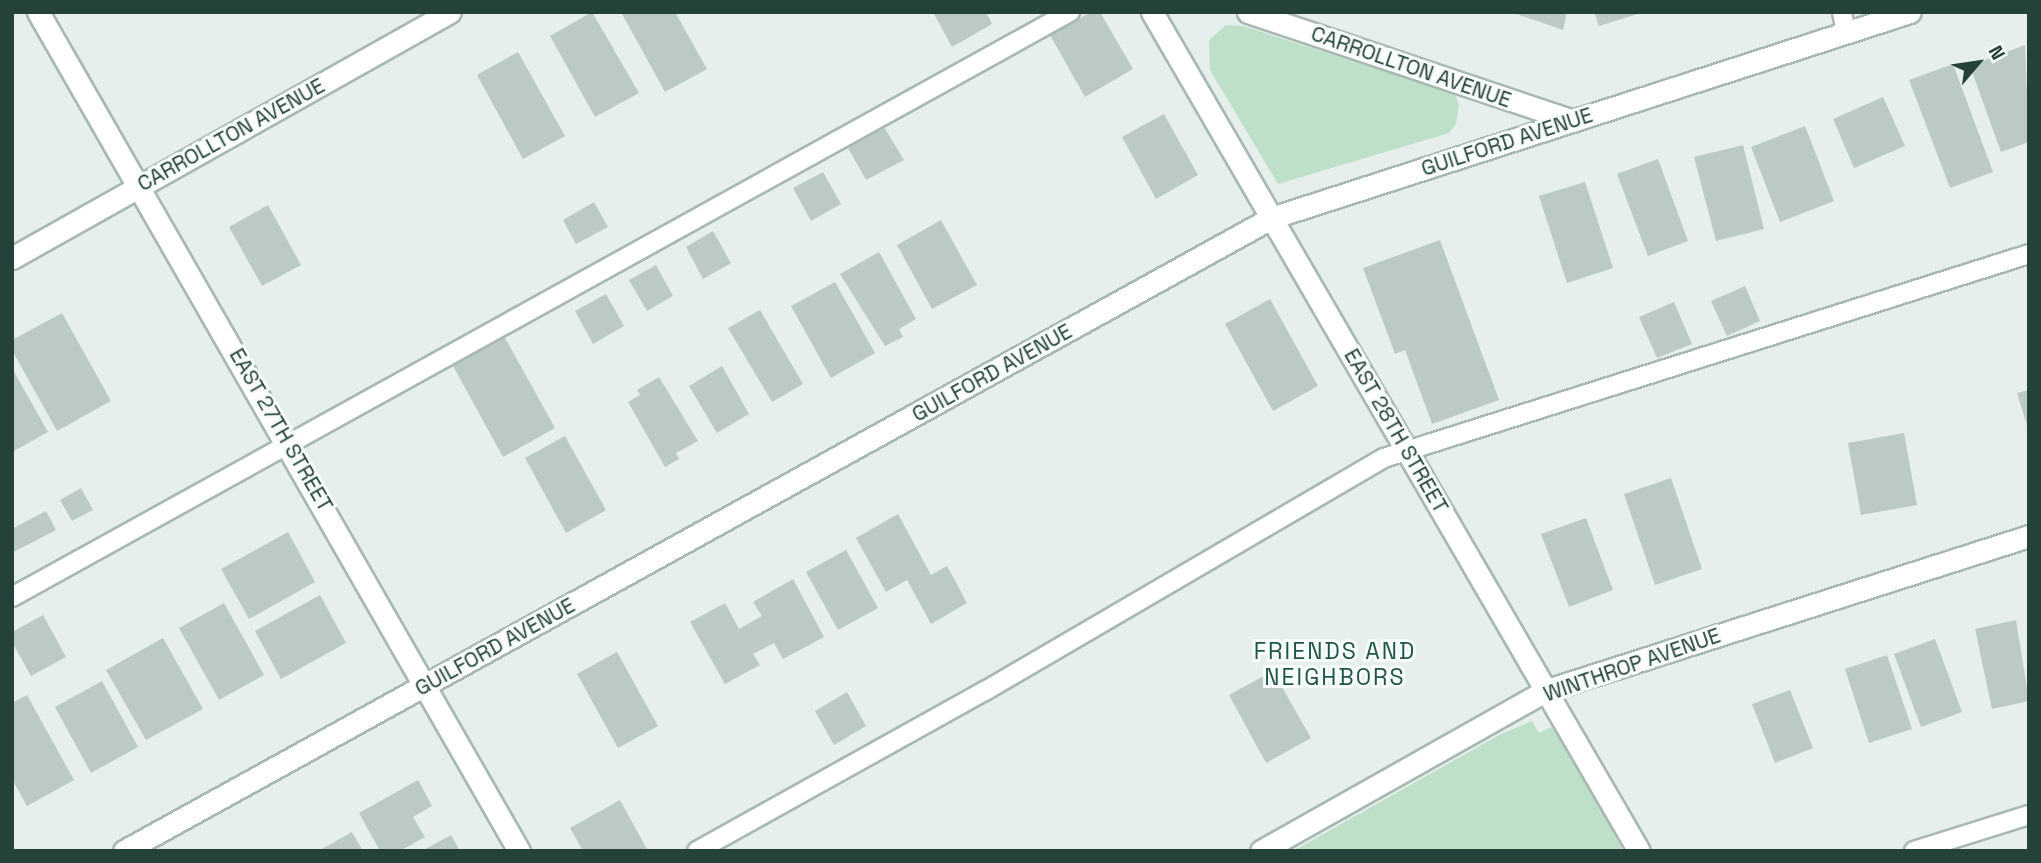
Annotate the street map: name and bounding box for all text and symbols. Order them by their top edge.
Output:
street label: CARROLLTON AVENUE [1308,21,1514,113]
north arrow [1943,28,2013,98]
text: N [1983,41,2011,64]
street label: CARROLLTON AVENUE [133,73,329,197]
street label: GUILFORD AVENUE [1418,102,1596,182]
street label: GUILFORD AVENUE [908,319,1076,427]
street label: EAST 27TH STREET [224,344,338,516]
street label: EAST 28TH STREET [1339,344,1453,518]
street label: GUILFORD AVENUE [411,593,579,701]
street label: WINTHROP AVENUE [1540,623,1724,707]
district label: FRIENDS AND NEIGHBORS [1255,637,1415,691]

